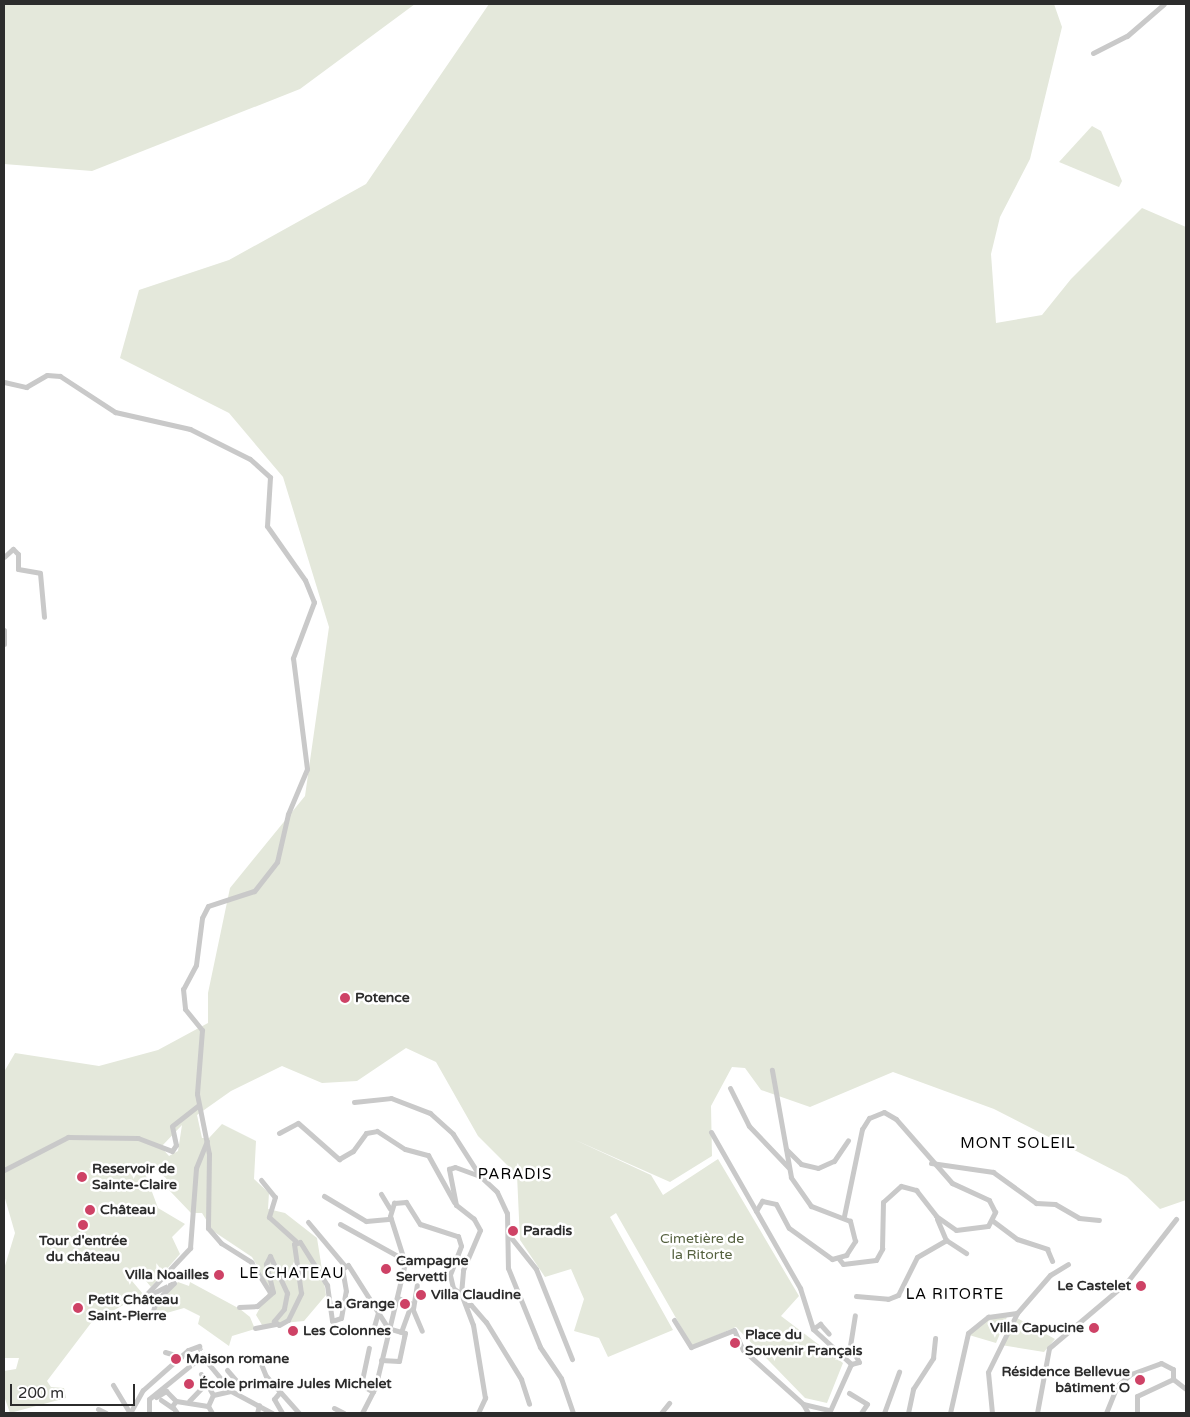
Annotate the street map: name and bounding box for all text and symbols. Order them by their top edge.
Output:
place label: Potence [355,990,410,1006]
marker: Potence [339,992,351,1004]
district label: MONT SOLEIL [959,1135,1077,1153]
place label: Reservoir de Sainte-Claire [92,1161,177,1194]
district label: PARADIS [477,1166,553,1184]
marker: Reservoir de Sainte-Claire [76,1171,88,1183]
place label: Château [100,1202,155,1218]
marker: Château [84,1204,96,1216]
marker: Tour d'entrée du château [77,1219,89,1231]
place label: Paradis [523,1223,572,1239]
marker: Paradis [507,1225,519,1237]
park label: Cimetière de la Ritorte [660,1231,744,1264]
place label: Tour d'entrée du château [39,1233,127,1266]
place label: Campagne Servetti [396,1253,468,1285]
marker: Campagne Servetti [380,1263,392,1275]
district label: LE CHATEAU [238,1265,346,1283]
place label: Villa Noailles [125,1267,209,1283]
marker: Villa Noailles [213,1269,225,1281]
place label: Le Castelet [1057,1278,1131,1294]
marker: Le Castelet [1135,1280,1147,1292]
district label: LA RITORTE [904,1286,1006,1304]
place label: Villa Claudine [431,1287,521,1303]
marker: Villa Claudine [415,1289,427,1301]
place label: Petit Château Saint-Pierre [88,1292,178,1324]
place label: La Grange [326,1296,395,1312]
marker: La Grange [399,1298,411,1310]
marker: Petit Château Saint-Pierre [72,1302,84,1314]
place label: Villa Capucine [990,1320,1084,1336]
marker: Villa Capucine [1088,1322,1100,1334]
place label: Les Colonnes [303,1323,391,1339]
marker: Les Colonnes [287,1325,299,1337]
place label: Place du Souvenir Français [745,1327,862,1360]
marker: Place du Souvenir Français [729,1337,741,1349]
place label: Maison romane [186,1351,289,1367]
marker: Maison romane [170,1353,182,1365]
place label: Résidence Bellevue bâtiment O [1001,1364,1130,1396]
scale bar [12,1374,138,1406]
marker: Résidence Bellevue bâtiment O [1134,1374,1146,1386]
place label: École primaire Jules Michelet [199,1376,392,1392]
marker: École primaire Jules Michelet [183,1378,195,1390]
text: 200 m [18,1384,64,1402]

